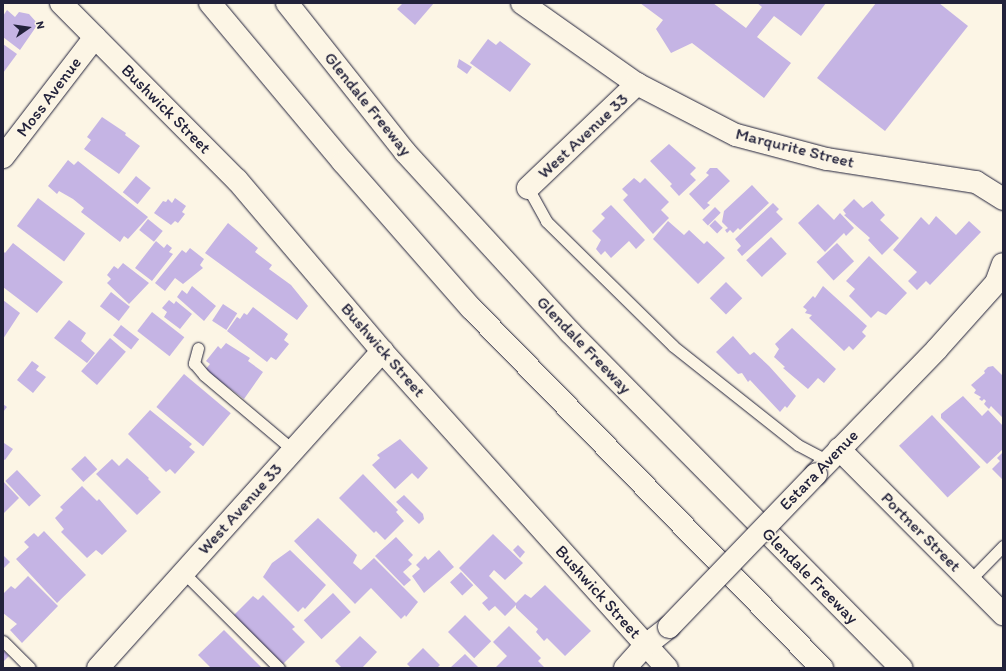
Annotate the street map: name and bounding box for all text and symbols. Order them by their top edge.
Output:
north arrow [8,8,48,48]
text: N [33,20,47,30]
street label: Glendale Freeway [320,48,416,160]
street label: Moss Avenue [13,53,85,141]
street label: Bushwick Street [117,60,215,158]
street label: West Avenue 33 [534,89,632,183]
street label: Marqurite Street [734,123,856,173]
street label: Glendale Freeway [532,292,636,398]
street label: Bushwick Street [337,299,429,401]
street label: Estara Avenue [775,425,863,515]
street label: West Avenue 33 [194,459,286,559]
street label: Portner Street [877,488,965,576]
street label: Glendale Freeway [757,523,863,629]
street label: Bushwick Street [551,541,645,643]

